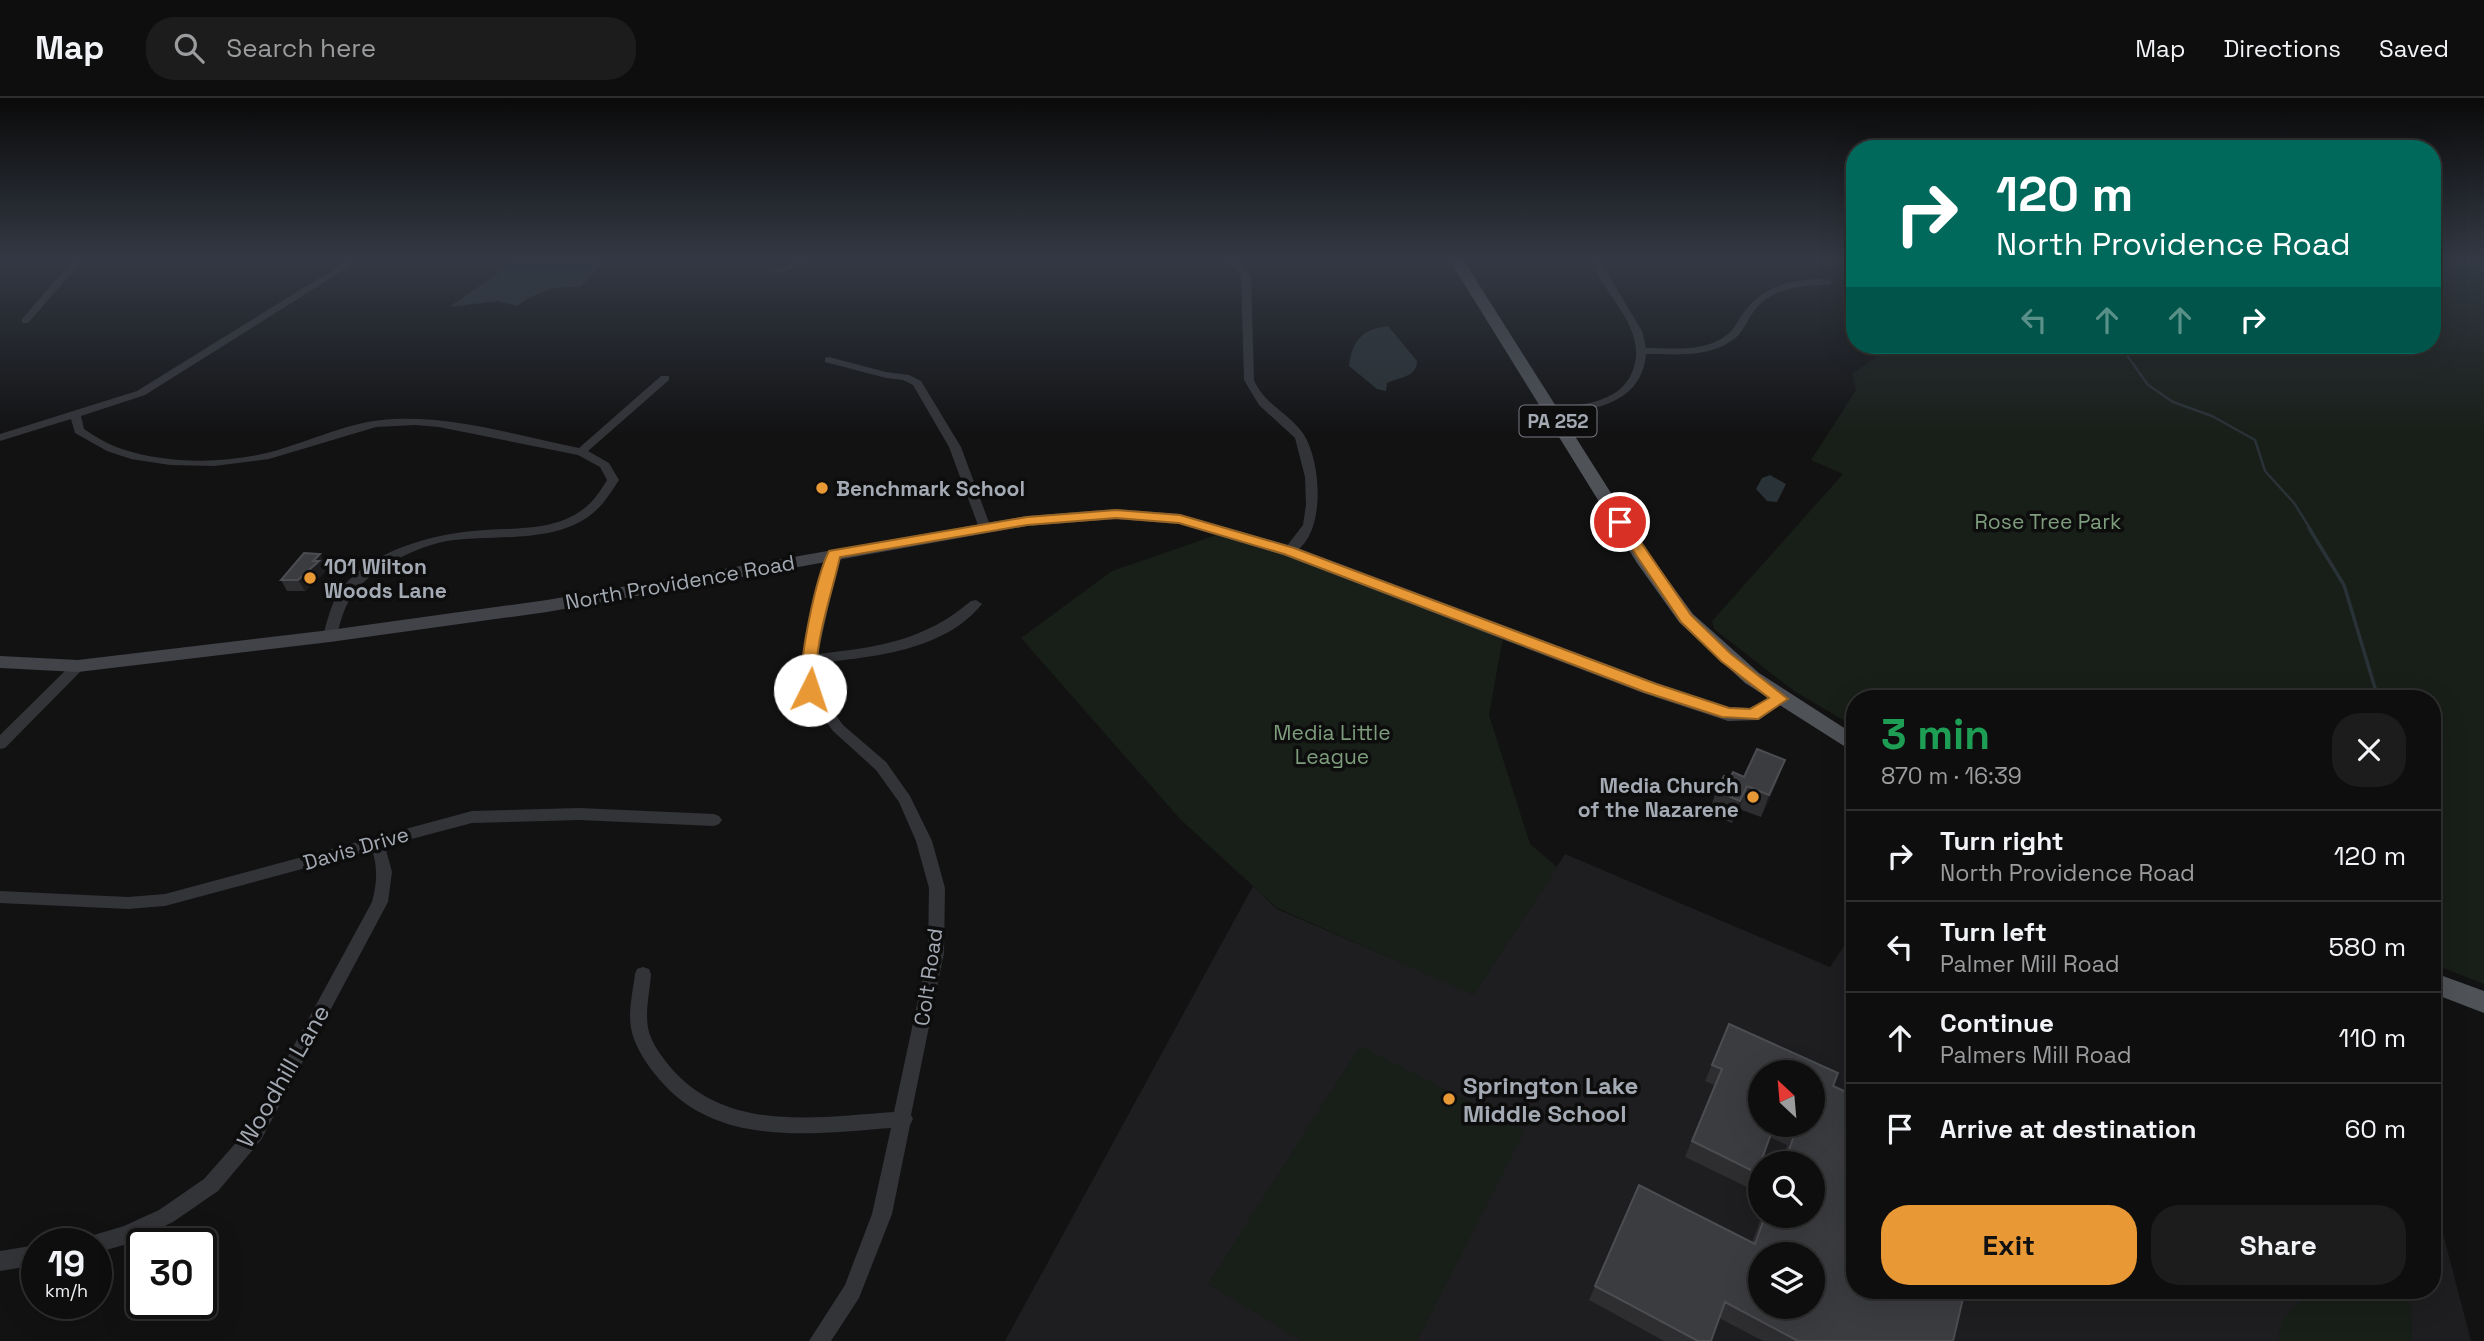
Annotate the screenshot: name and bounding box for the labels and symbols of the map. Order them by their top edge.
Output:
road number: PA 252 [1520,406,1596,436]
place label: Benchmark School [836,475,1025,502]
marker: Benchmark School [814,480,830,496]
pin [1590,492,1650,552]
park label: Rose Tree Park [1975,508,2121,535]
street label: North Providence Road [563,549,797,615]
place label: 101 Wilton Woods Lane [324,553,447,604]
marker: 101 Wilton Woods Lane [302,570,318,586]
position arrow [773,653,847,727]
park label: Media Little League [1273,719,1391,770]
place label: Media Church of the Nazarene [1578,772,1739,823]
marker: Media Church of the Nazarene [1745,789,1761,805]
street label: Davis Drive [300,820,412,876]
street label: Colt Road [908,926,948,1028]
street label: Woodhill Lane [230,999,336,1153]
north arrow [1748,1060,1825,1138]
place label: Springton Lake Middle School [1463,1070,1638,1129]
marker: Springton Lake Middle School [1441,1091,1457,1107]
speed limit sign: 30 [126,1228,217,1319]

